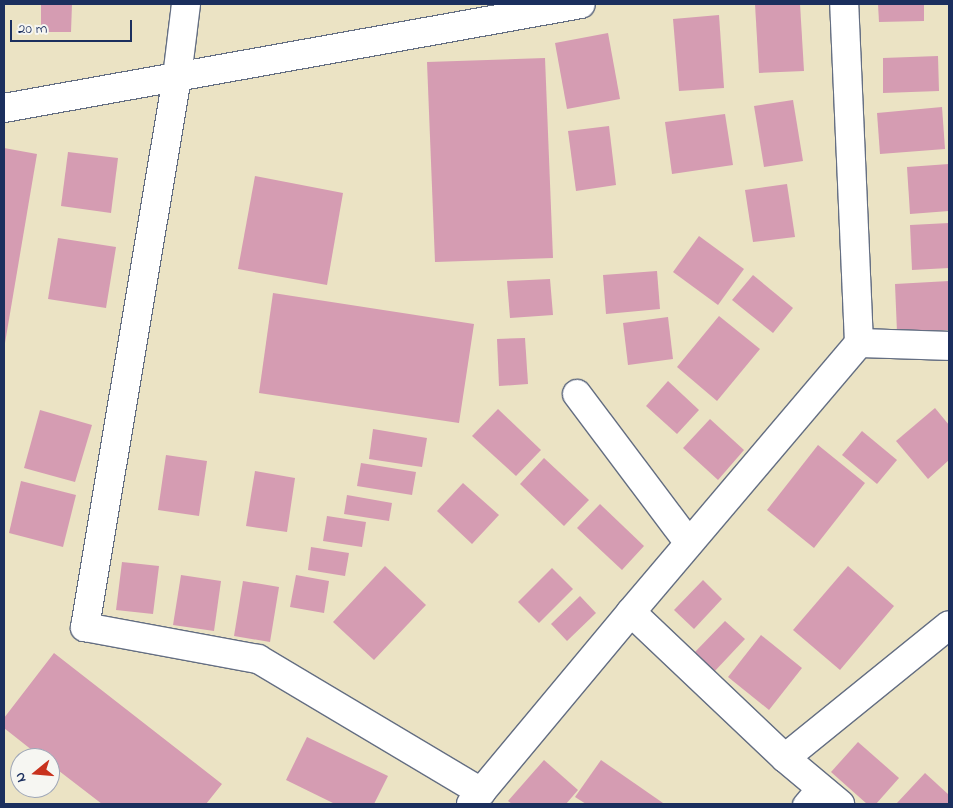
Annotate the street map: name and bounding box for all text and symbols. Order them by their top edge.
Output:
scale bar [12,10,135,42]
text: 20 m [18,18,47,40]
north arrow [10,748,60,798]
text: N [10,770,33,785]

